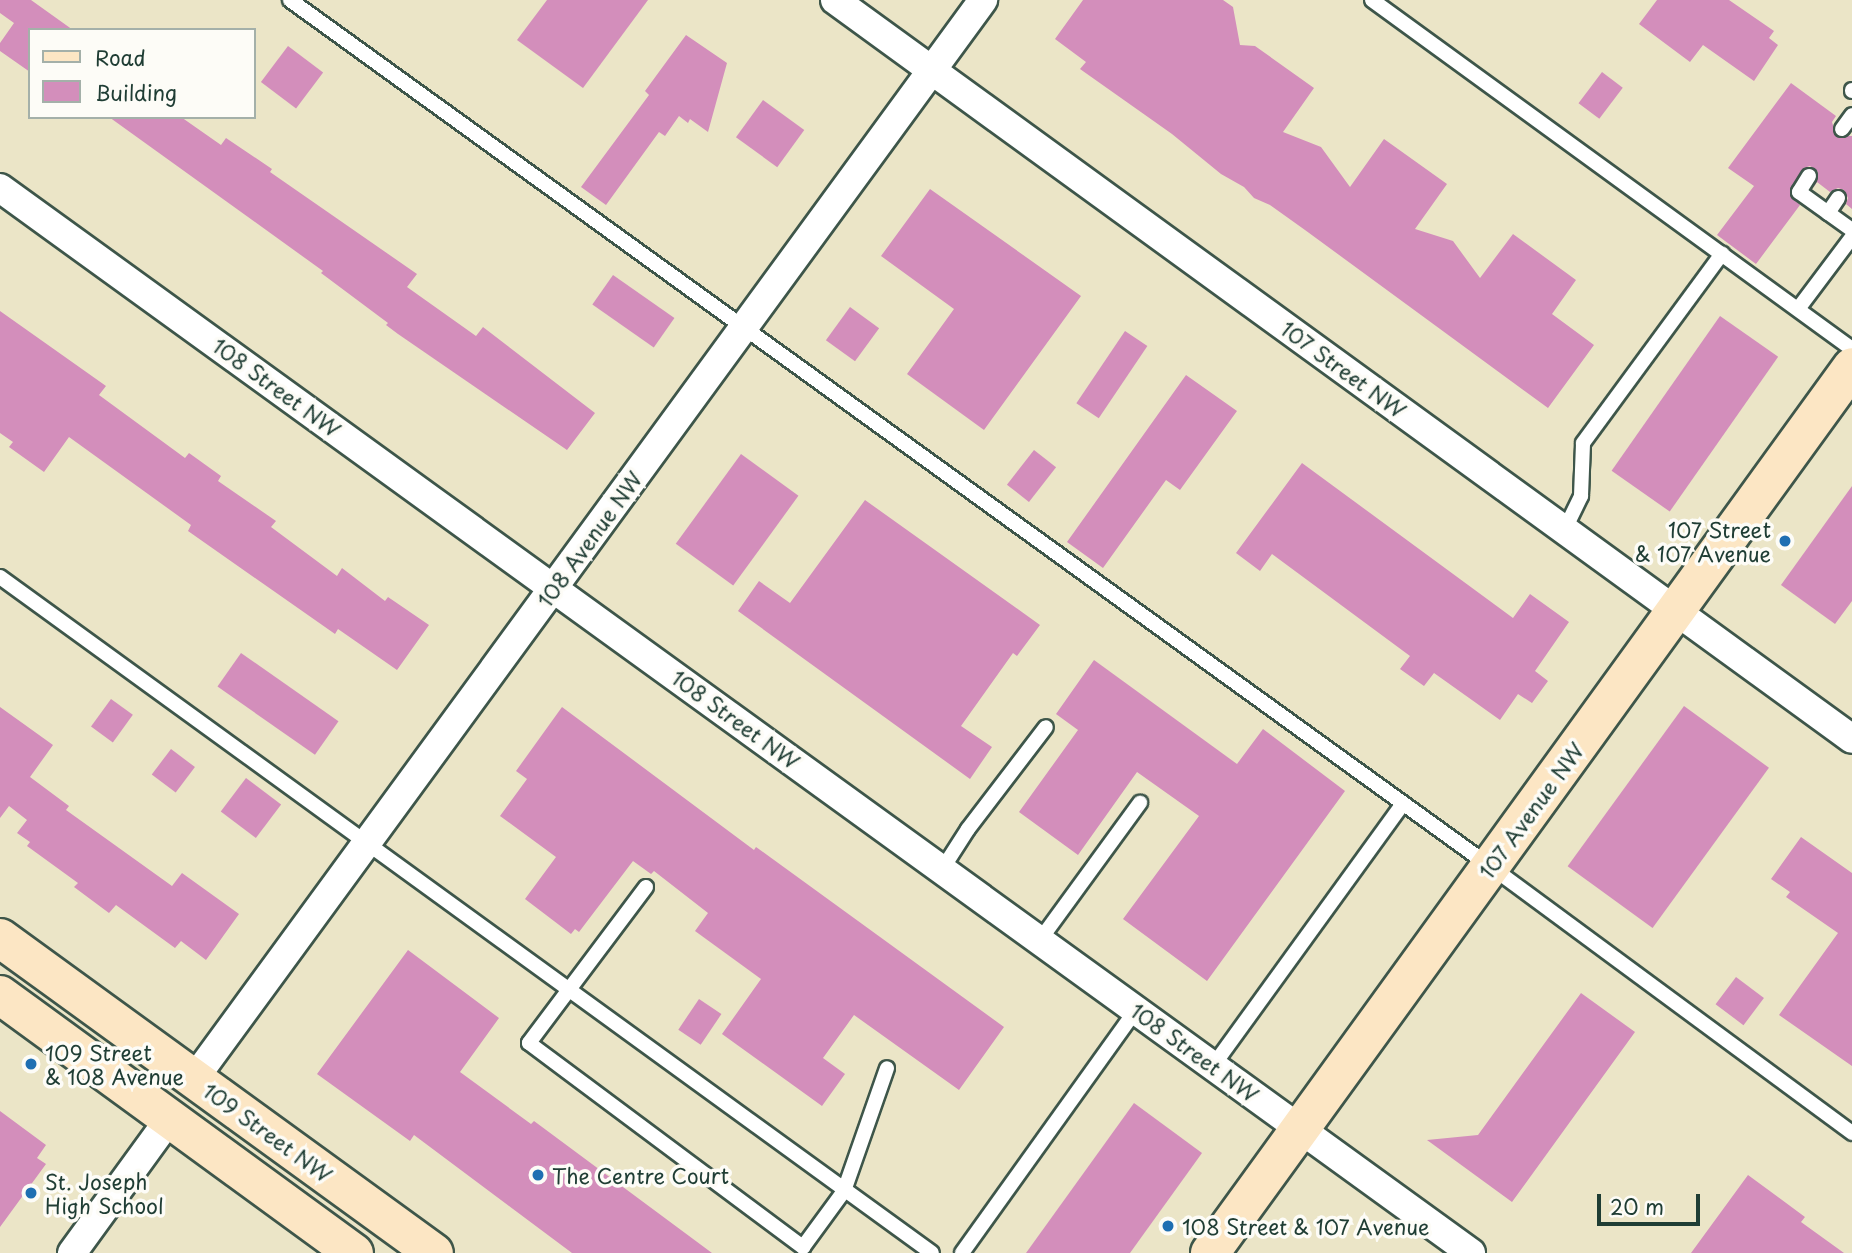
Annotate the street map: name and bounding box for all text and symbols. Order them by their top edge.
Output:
legend [28,28,256,119]
text: Road [95,41,146,73]
text: Building [95,76,177,108]
street label: 107 Street NW [1276,315,1412,423]
street label: 108 Street NW [208,332,346,442]
street label: 108 Avenue NW [531,466,647,612]
place label: 107 Street & 107 Avenue [1633,516,1771,566]
marker: 107 Street & 107 Avenue [1777,533,1793,549]
street label: 108 Street NW [667,664,805,774]
street label: 107 Avenue NW [1474,738,1588,882]
street label: 108 Street NW [1126,997,1264,1107]
place label: 109 Street & 108 Avenue [45,1039,184,1089]
marker: 109 Street & 108 Avenue [23,1056,39,1072]
street label: 109 Street NW [199,1077,337,1187]
place label: The Centre Court [552,1162,730,1188]
marker: The Centre Court [530,1167,546,1183]
place label: St. Joseph High School [45,1168,165,1218]
scale bar [1600,1180,1703,1224]
marker: St. Joseph High School [23,1185,39,1201]
text: 20 m [1610,1190,1664,1222]
place label: 108 Street & 107 Avenue [1182,1213,1434,1239]
marker: 108 Street & 107 Avenue [1160,1218,1176,1234]

